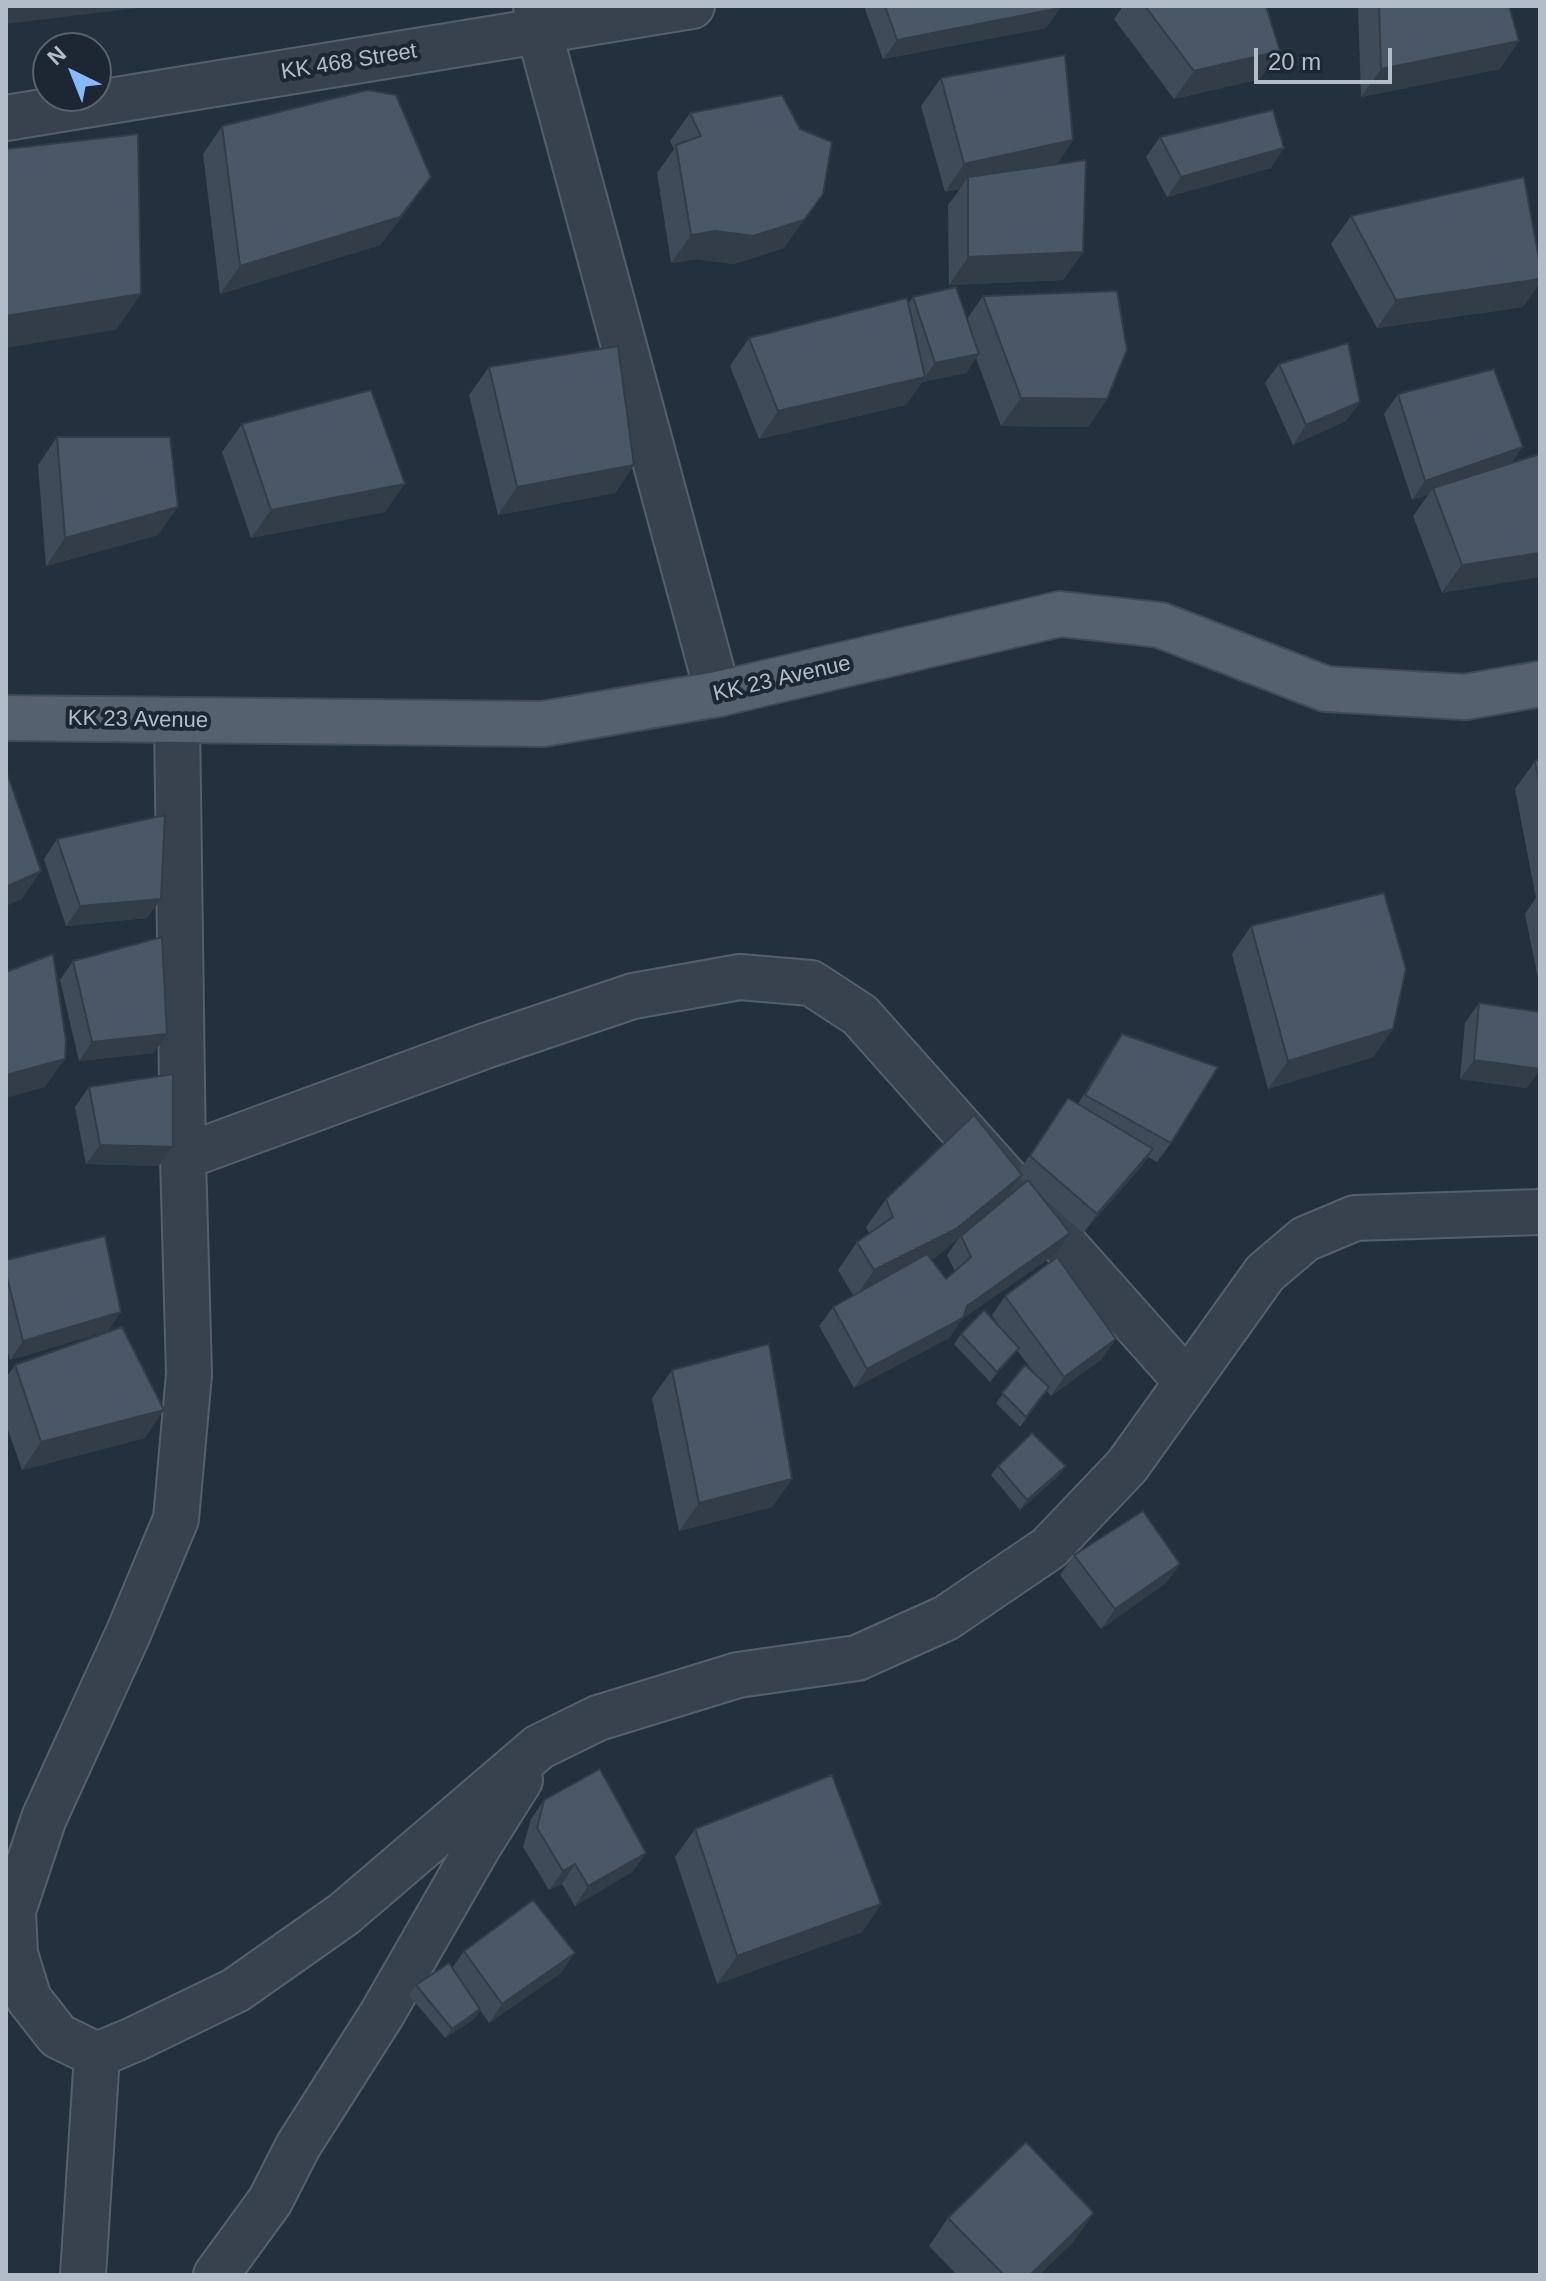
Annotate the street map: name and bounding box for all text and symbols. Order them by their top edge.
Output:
north arrow [32,32,112,112]
scale bar [1258,32,1396,82]
street label: KK 468 Street [279,38,419,86]
text: N [42,41,71,70]
text: 20 m [1268,48,1321,75]
street label: KK 23 Avenue [711,650,853,708]
street label: KK 23 Avenue [68,706,208,734]

